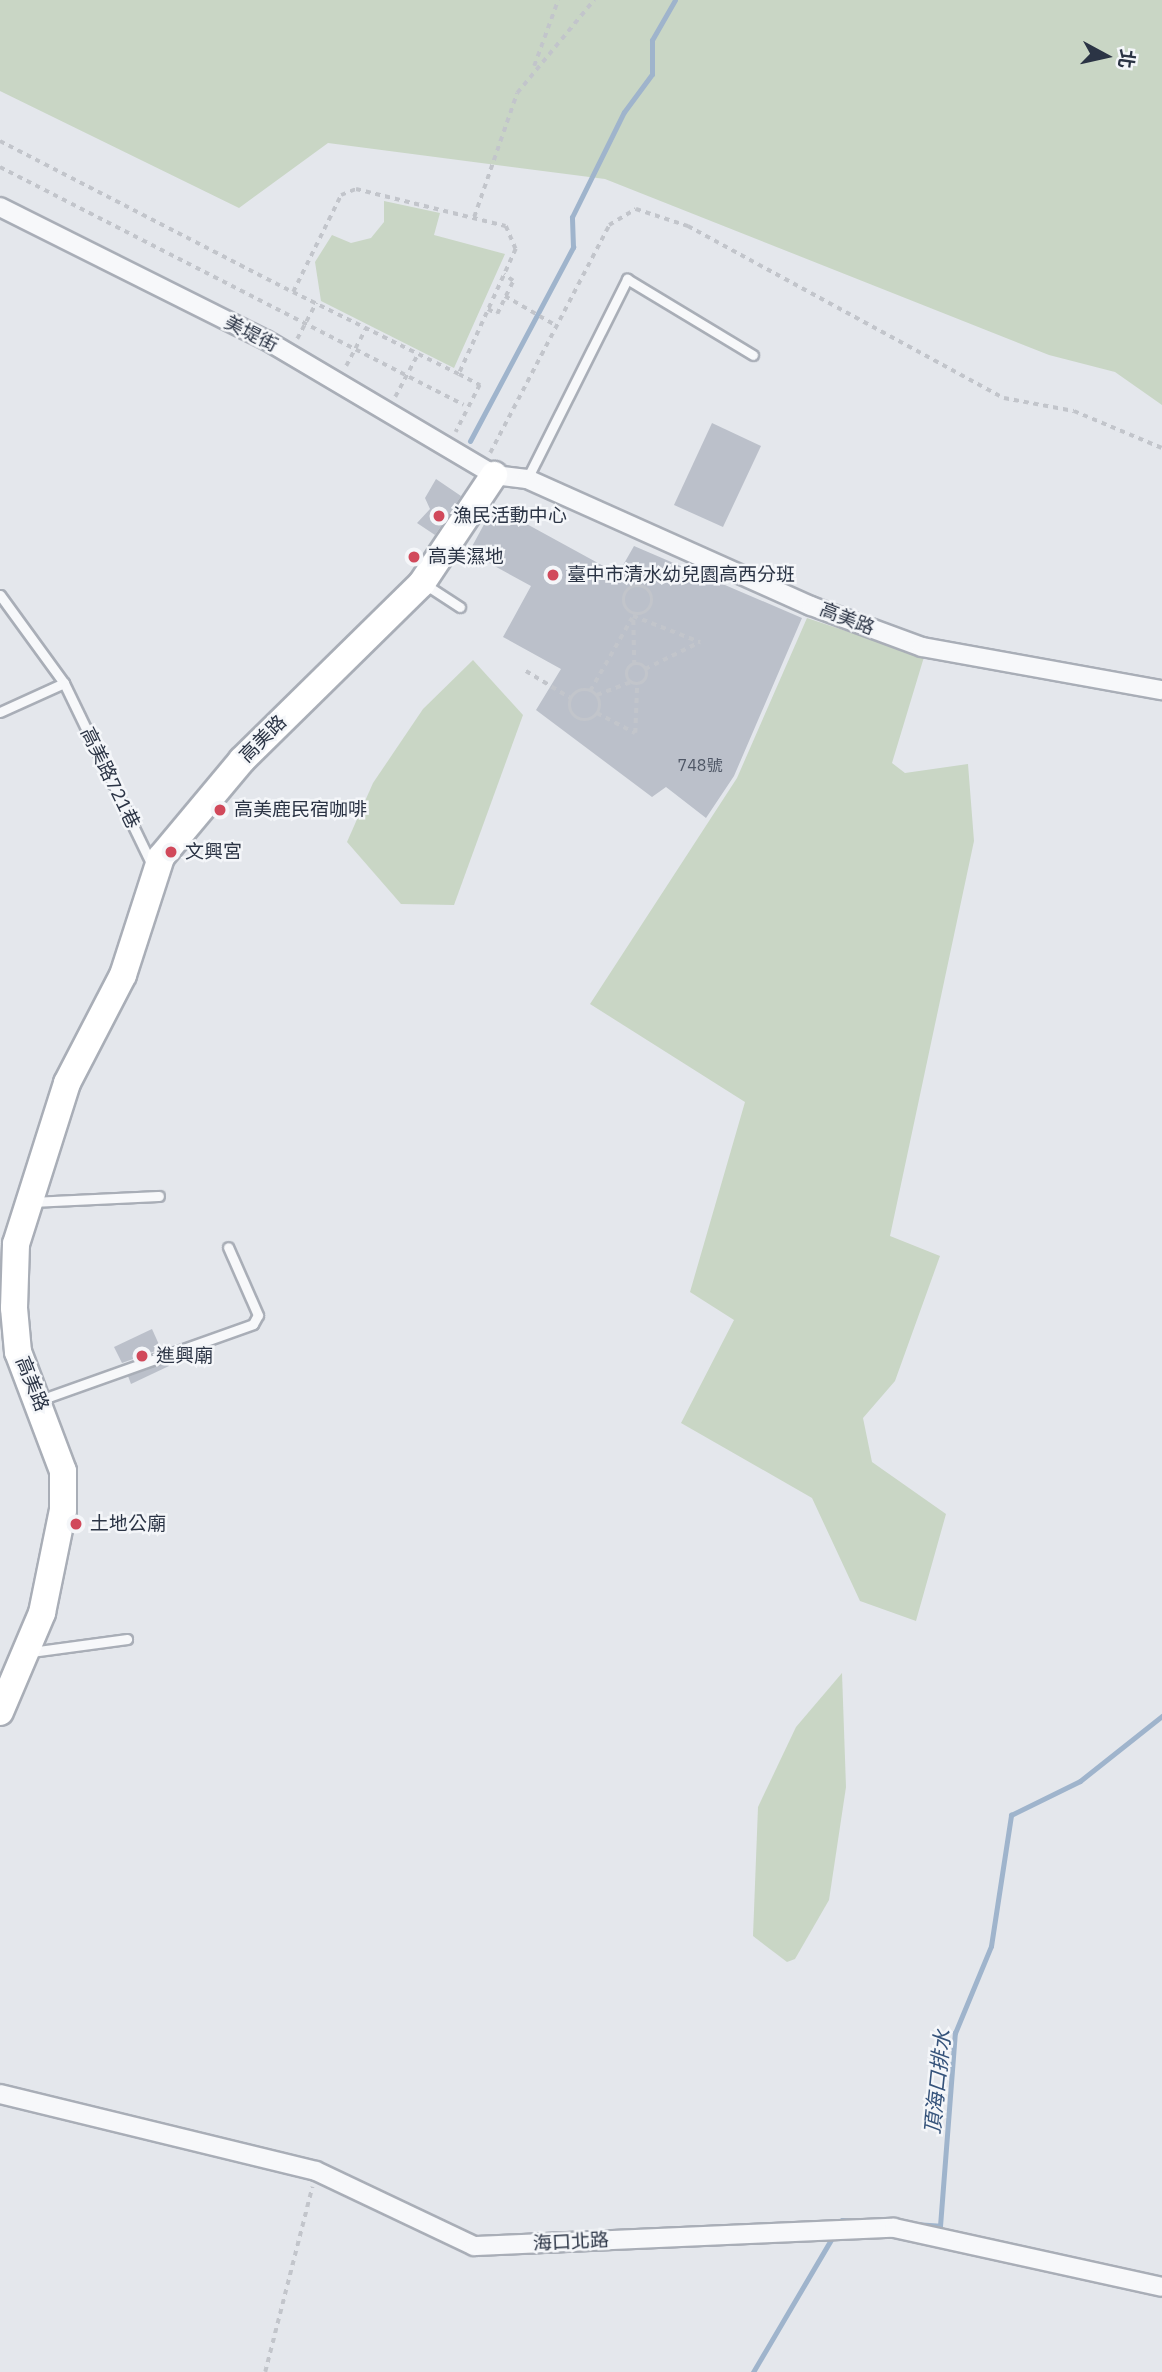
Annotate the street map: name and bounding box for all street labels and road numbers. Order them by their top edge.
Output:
street label: 美堤街 [220,311,282,357]
street label: 高美路 [816,598,878,640]
street label: 高美路 [235,711,291,767]
street label: 高美路721巷 [76,723,144,833]
street label: 高美路 [11,1353,53,1415]
street label: 海口北路 [532,2229,610,2255]

